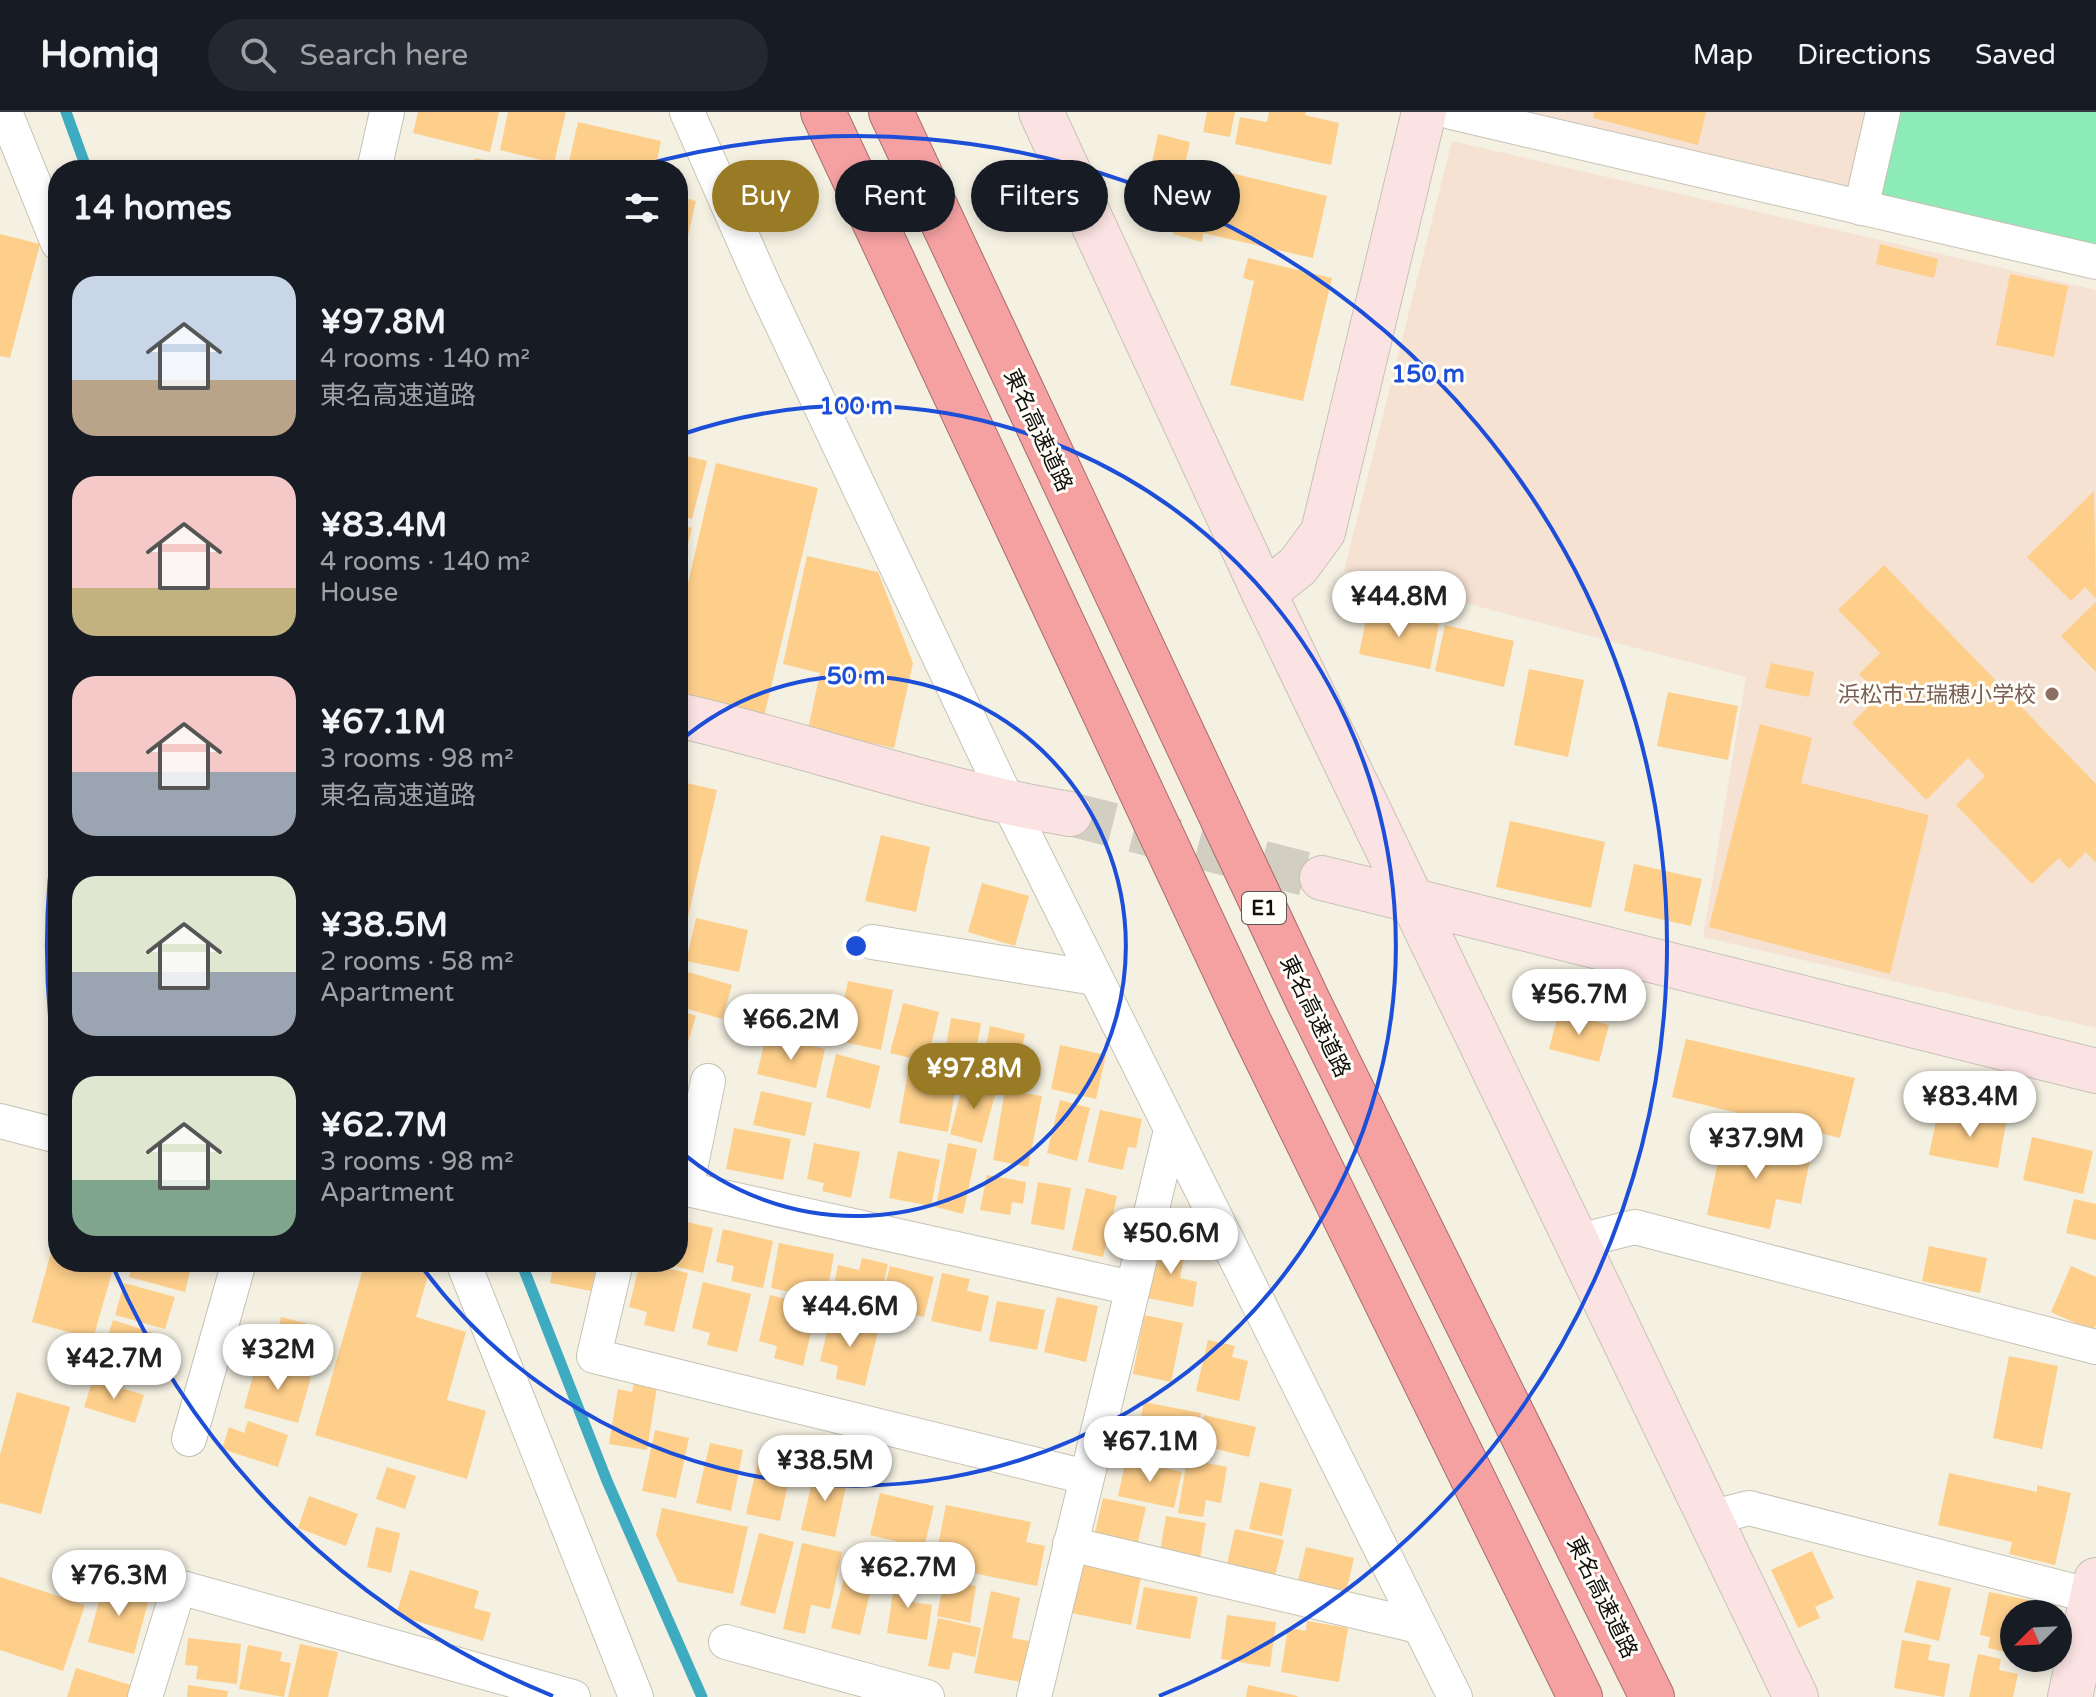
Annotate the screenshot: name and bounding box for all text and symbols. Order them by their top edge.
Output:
search box [208,19,768,91]
text: Homiq [40,32,160,78]
icon: search [236,33,280,77]
text: Search here [300,37,468,74]
text: Map [1693,38,1753,72]
text: Directions [1797,38,1931,72]
text: Saved [1975,38,2056,72]
chip: Buy [712,160,819,232]
chip: Rent [835,160,955,232]
chip: Filters [971,160,1108,232]
chip: New [1124,160,1240,232]
icon: filters [620,186,664,230]
text: 14 homes [72,188,232,229]
text: ¥97.8M [320,302,446,343]
icon: home [136,308,232,404]
text: 4 rooms · 140 m² [320,343,530,374]
text: 150 m [1391,360,1465,389]
street label: 東名高速道路 [998,365,1078,496]
text: 東名高速道路 [320,380,476,411]
text: 100 m [819,392,893,421]
text: ¥83.4M [320,505,447,546]
icon: home [136,508,232,604]
text: 4 rooms · 140 m² [320,546,530,577]
pin: ¥44.8M [1334,571,1464,639]
text: House [320,577,398,608]
text: ¥44.8M [1350,581,1448,612]
text: 50 m [827,662,885,691]
place label: 浜松市立瑞穂小学校 [1838,682,2036,708]
marker: 浜松市立瑞穂小学校 [2043,685,2061,703]
text: ¥67.1M [320,702,446,743]
icon: home [136,708,232,804]
text: 3 rooms · 98 m² [320,743,514,774]
text: 東名高速道路 [320,780,476,811]
road number: E1 [1242,892,1286,924]
text: ¥38.5M [320,905,448,946]
icon: home [136,908,232,1004]
centre of rings [842,932,870,960]
text: 2 rooms · 58 m² [320,946,514,977]
street label: 東名高速道路 [1274,951,1356,1081]
pin: ¥56.7M [1514,969,1644,1037]
text: Apartment [320,977,454,1008]
text: ¥56.7M [1530,979,1628,1010]
pin: ¥66.2M [726,994,856,1062]
text: ¥66.2M [742,1004,840,1035]
pin: ¥97.8M [909,1043,1039,1111]
text: ¥97.8M [926,1053,1022,1084]
pin: ¥83.4M [1905,1071,2035,1139]
text: ¥83.4M [1921,1081,2019,1112]
text: ¥62.7M [320,1105,448,1146]
icon: home [136,1108,232,1204]
pin: ¥37.9M [1691,1113,1821,1181]
text: ¥37.9M [1708,1123,1804,1154]
text: 3 rooms · 98 m² [320,1146,514,1177]
text: Apartment [320,1177,454,1208]
pin: ¥50.6M [1106,1208,1236,1276]
text: ¥50.6M [1122,1218,1220,1249]
pin: ¥44.6M [785,1281,915,1349]
text: ¥44.6M [801,1291,899,1322]
pin: ¥32M [231,1324,325,1392]
pin: ¥42.7M [49,1333,179,1401]
text: ¥32M [241,1334,315,1365]
text: ¥42.7M [65,1343,163,1374]
pin: ¥67.1M [1085,1416,1215,1484]
text: ¥67.1M [1102,1426,1198,1457]
pin: ¥38.5M [760,1435,890,1503]
text: ¥38.5M [776,1445,874,1476]
street label: 東名高速道路 [1561,1532,1643,1662]
pin: ¥62.7M [843,1542,973,1610]
pin: ¥76.3M [54,1550,184,1618]
text: ¥62.7M [859,1552,957,1583]
text: ¥76.3M [70,1560,168,1591]
north arrow [2000,1600,2072,1672]
map controls [2000,1600,2072,1672]

